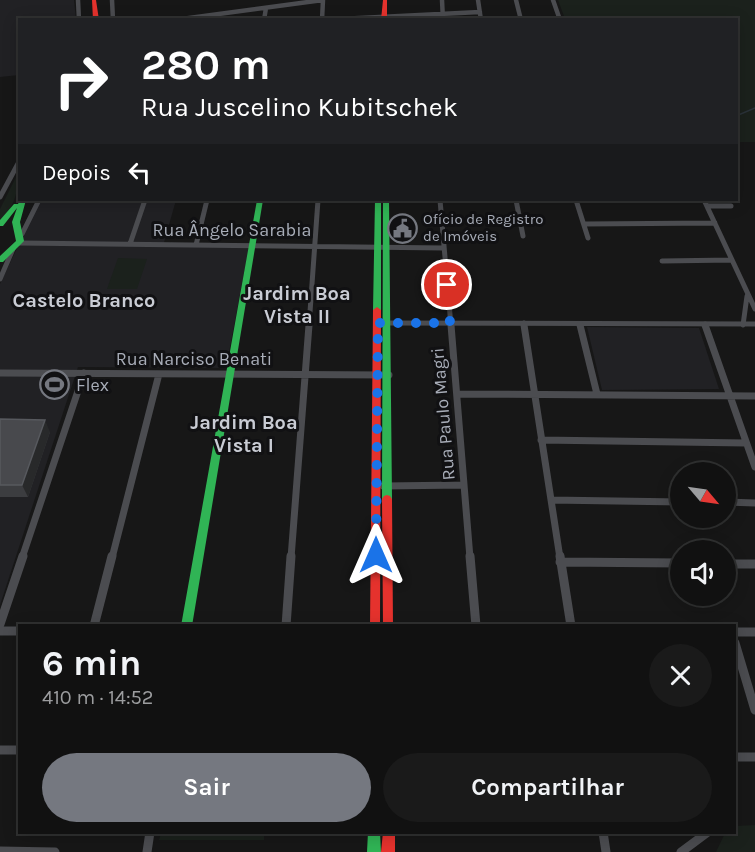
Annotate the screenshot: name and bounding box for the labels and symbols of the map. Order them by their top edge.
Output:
place label: Ofício de Registro de Imóveis [423,210,543,245]
public building icon: Ofício de Registro de Imóveis [386,212,418,244]
street label: Rua Ângelo Sarabia [152,219,312,241]
pin [421,259,472,310]
district label: Jardim Boa Vista II [243,282,351,328]
district label: Castelo Branco [13,289,155,312]
street label: Rua Paulo Magri [426,347,460,481]
street label: Rua Narciso Benati [116,348,272,370]
sports icon: Flex [39,369,71,401]
place label: Flex [76,374,109,396]
district label: Jardim Boa Vista I [190,411,298,457]
north arrow [670,462,736,528]
position arrow [344,523,408,587]

